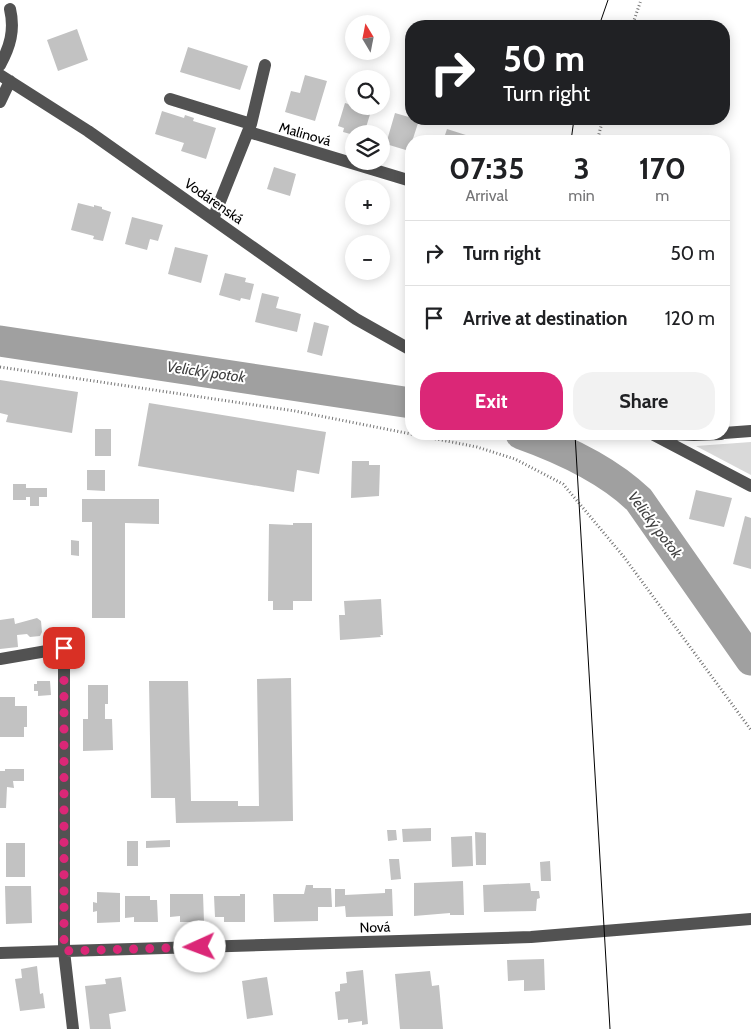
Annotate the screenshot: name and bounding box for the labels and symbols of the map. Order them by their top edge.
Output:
north arrow [345,15,390,60]
street label: Malinová [277,118,333,150]
street label: Vodárenská [181,174,247,228]
water label: Velický potok [166,358,247,386]
water label: Velický potok [624,488,686,562]
pin [43,627,85,669]
street label: Nová [359,917,391,937]
position arrow [173,920,225,972]

